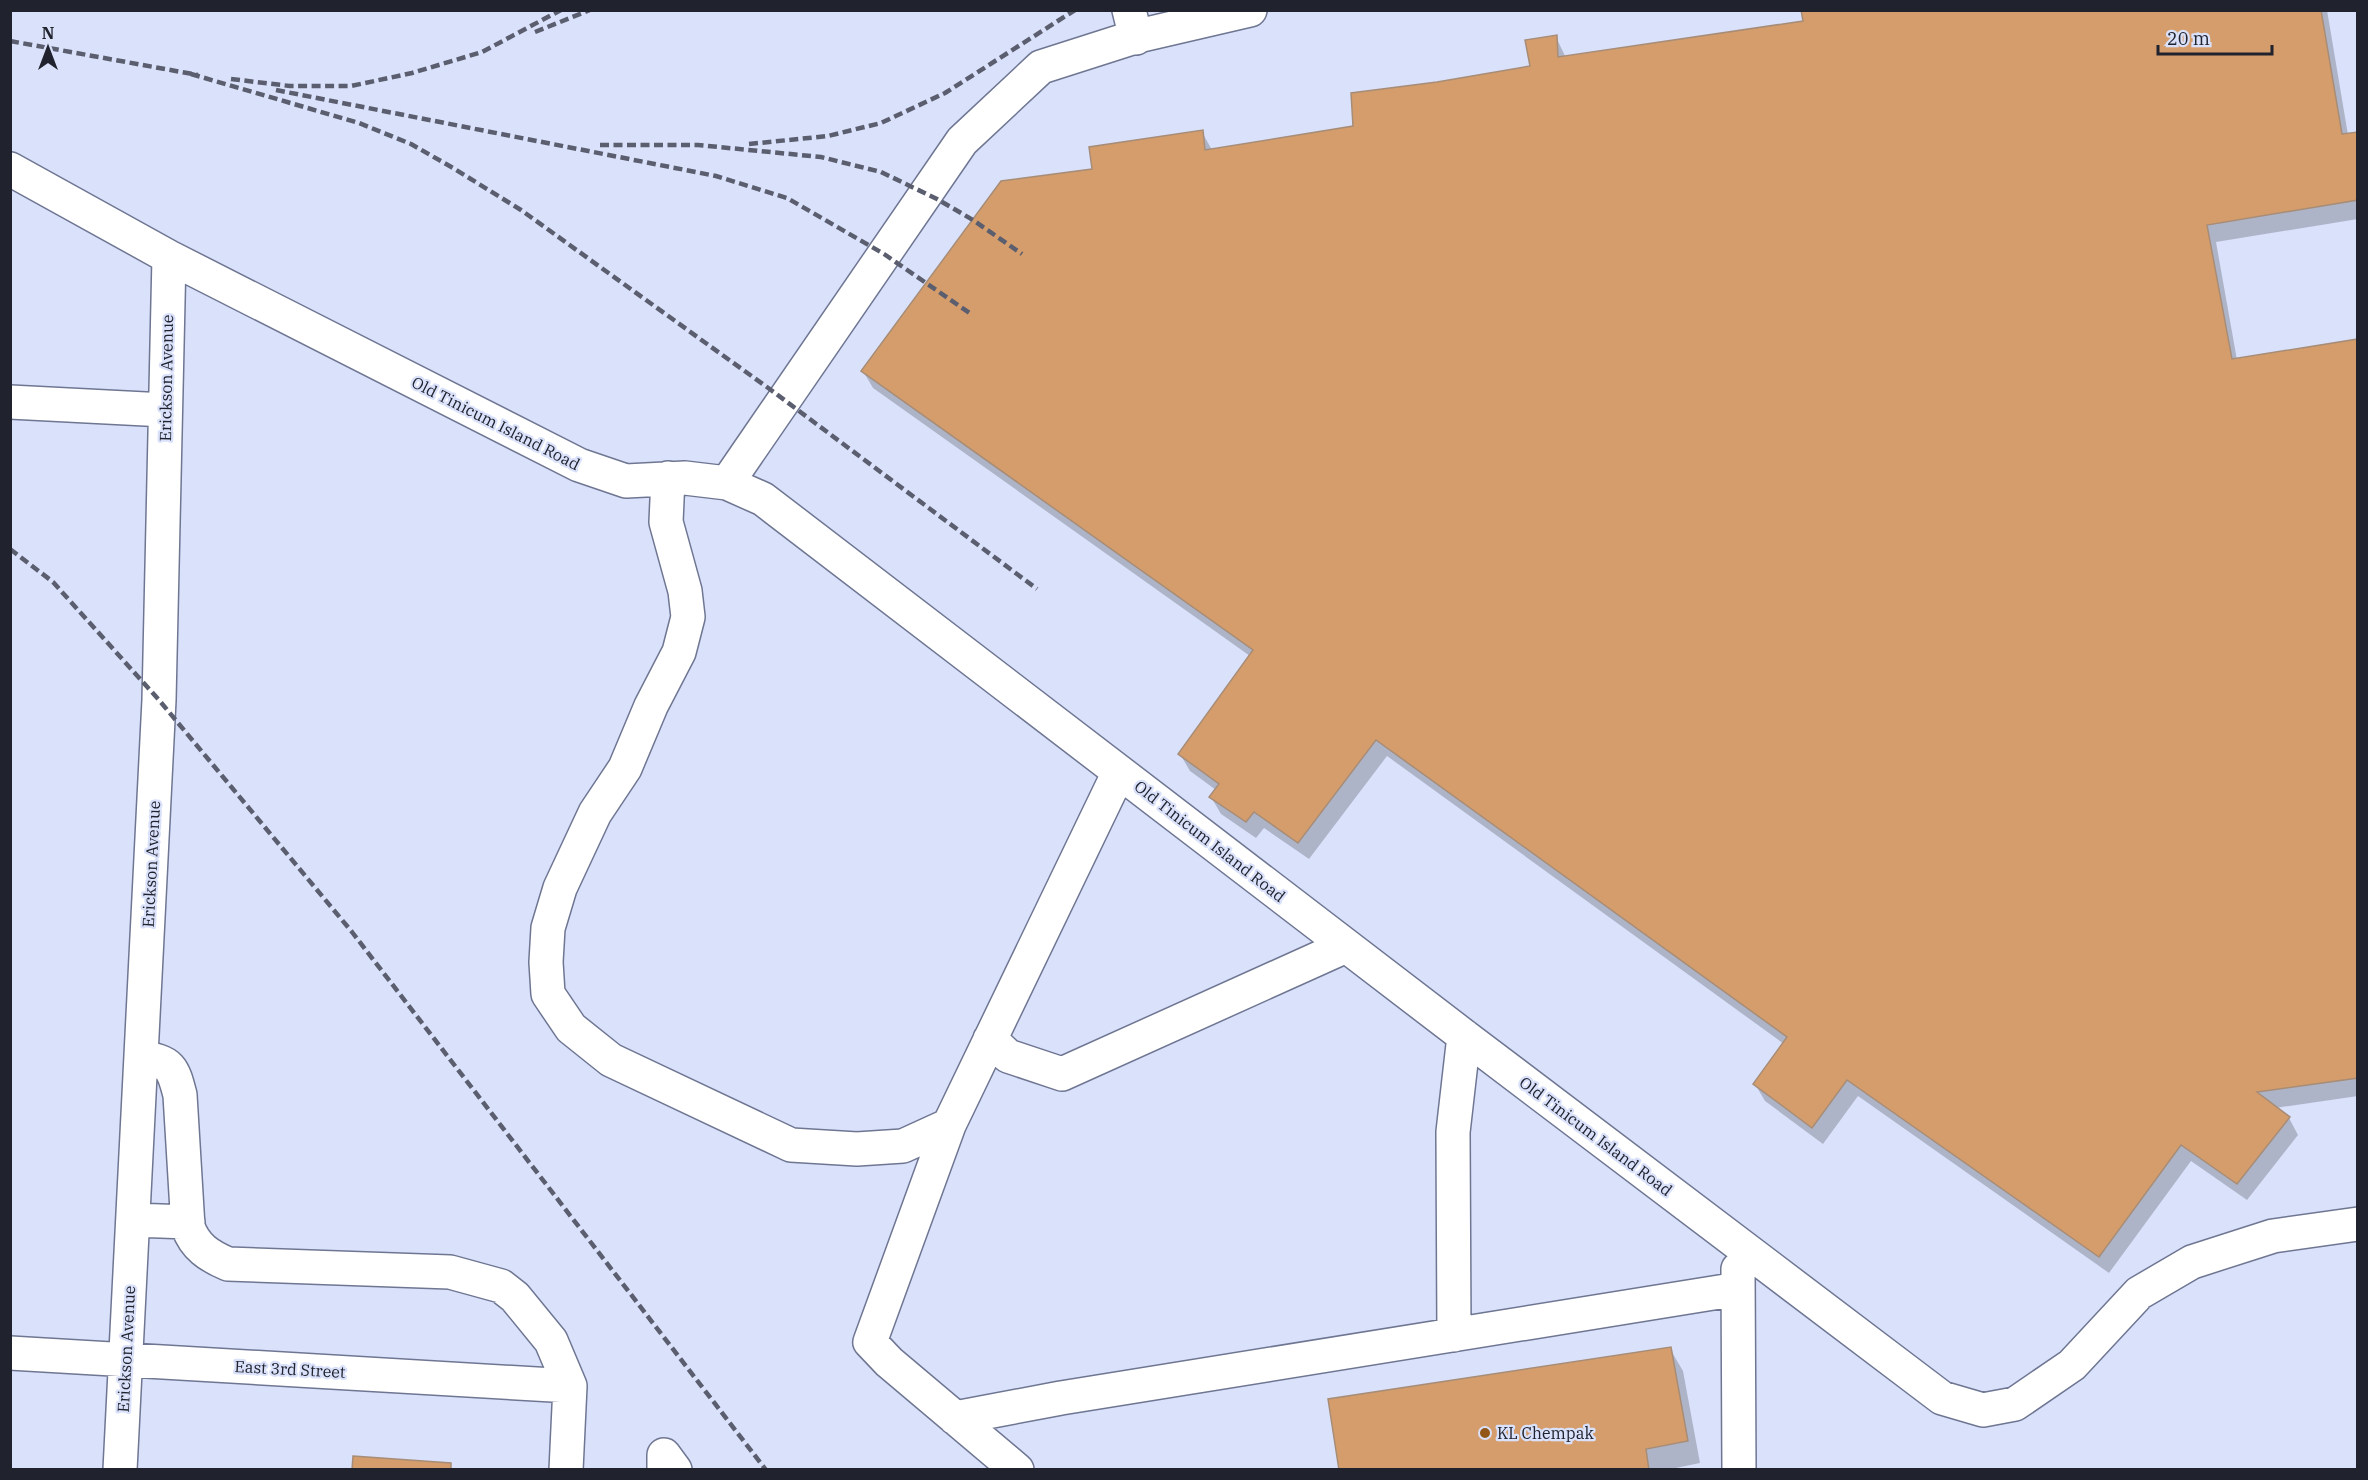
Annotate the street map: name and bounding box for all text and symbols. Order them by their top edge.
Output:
north arrow [18,18,78,78]
scale bar [2158,18,2272,56]
text: N [42,23,54,43]
text: 20 m [2167,27,2210,50]
street label: Erickson Avenue [155,314,177,442]
street label: Old Tinicum Island Road [408,372,584,474]
street label: Old Tinicum Island Road [1130,776,1290,906]
street label: Erickson Avenue [138,800,164,928]
street label: Old Tinicum Island Road [1516,1072,1677,1200]
street label: Erickson Avenue [113,1285,139,1413]
street label: East 3rd Street [234,1356,346,1382]
place label: KL Chempak [1497,1423,1594,1443]
marker: KL Chempak [1478,1426,1492,1440]

